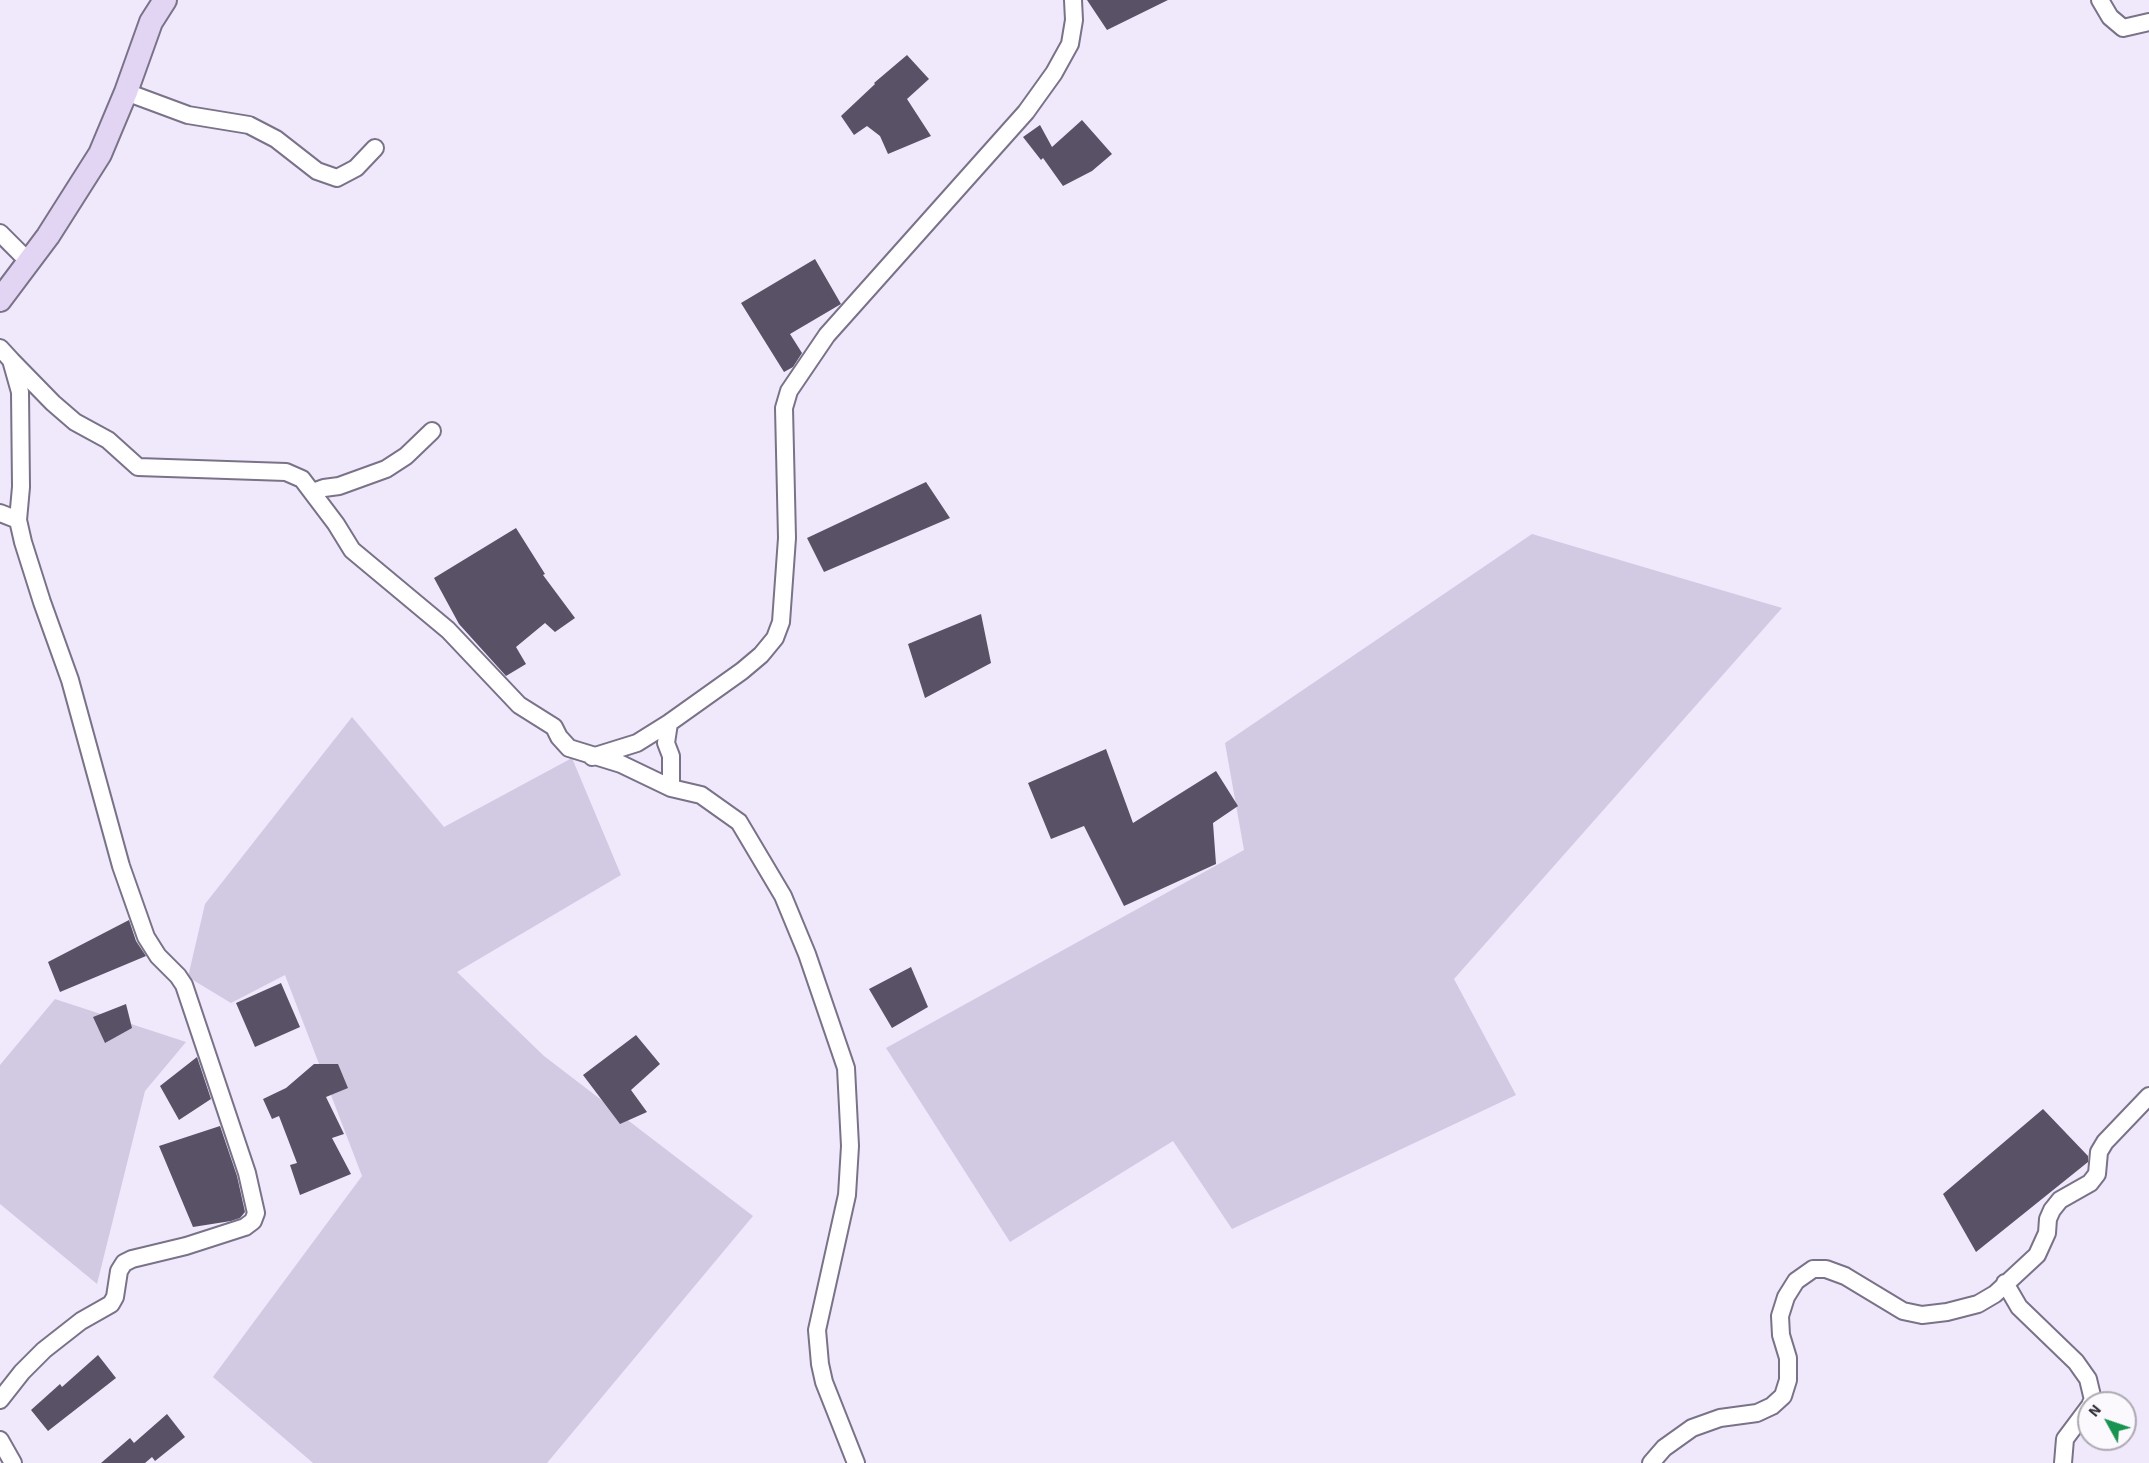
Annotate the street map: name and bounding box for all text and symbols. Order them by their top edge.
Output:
north arrow [2077,1391,2137,1451]
text: N [2083,1400,2107,1422]

